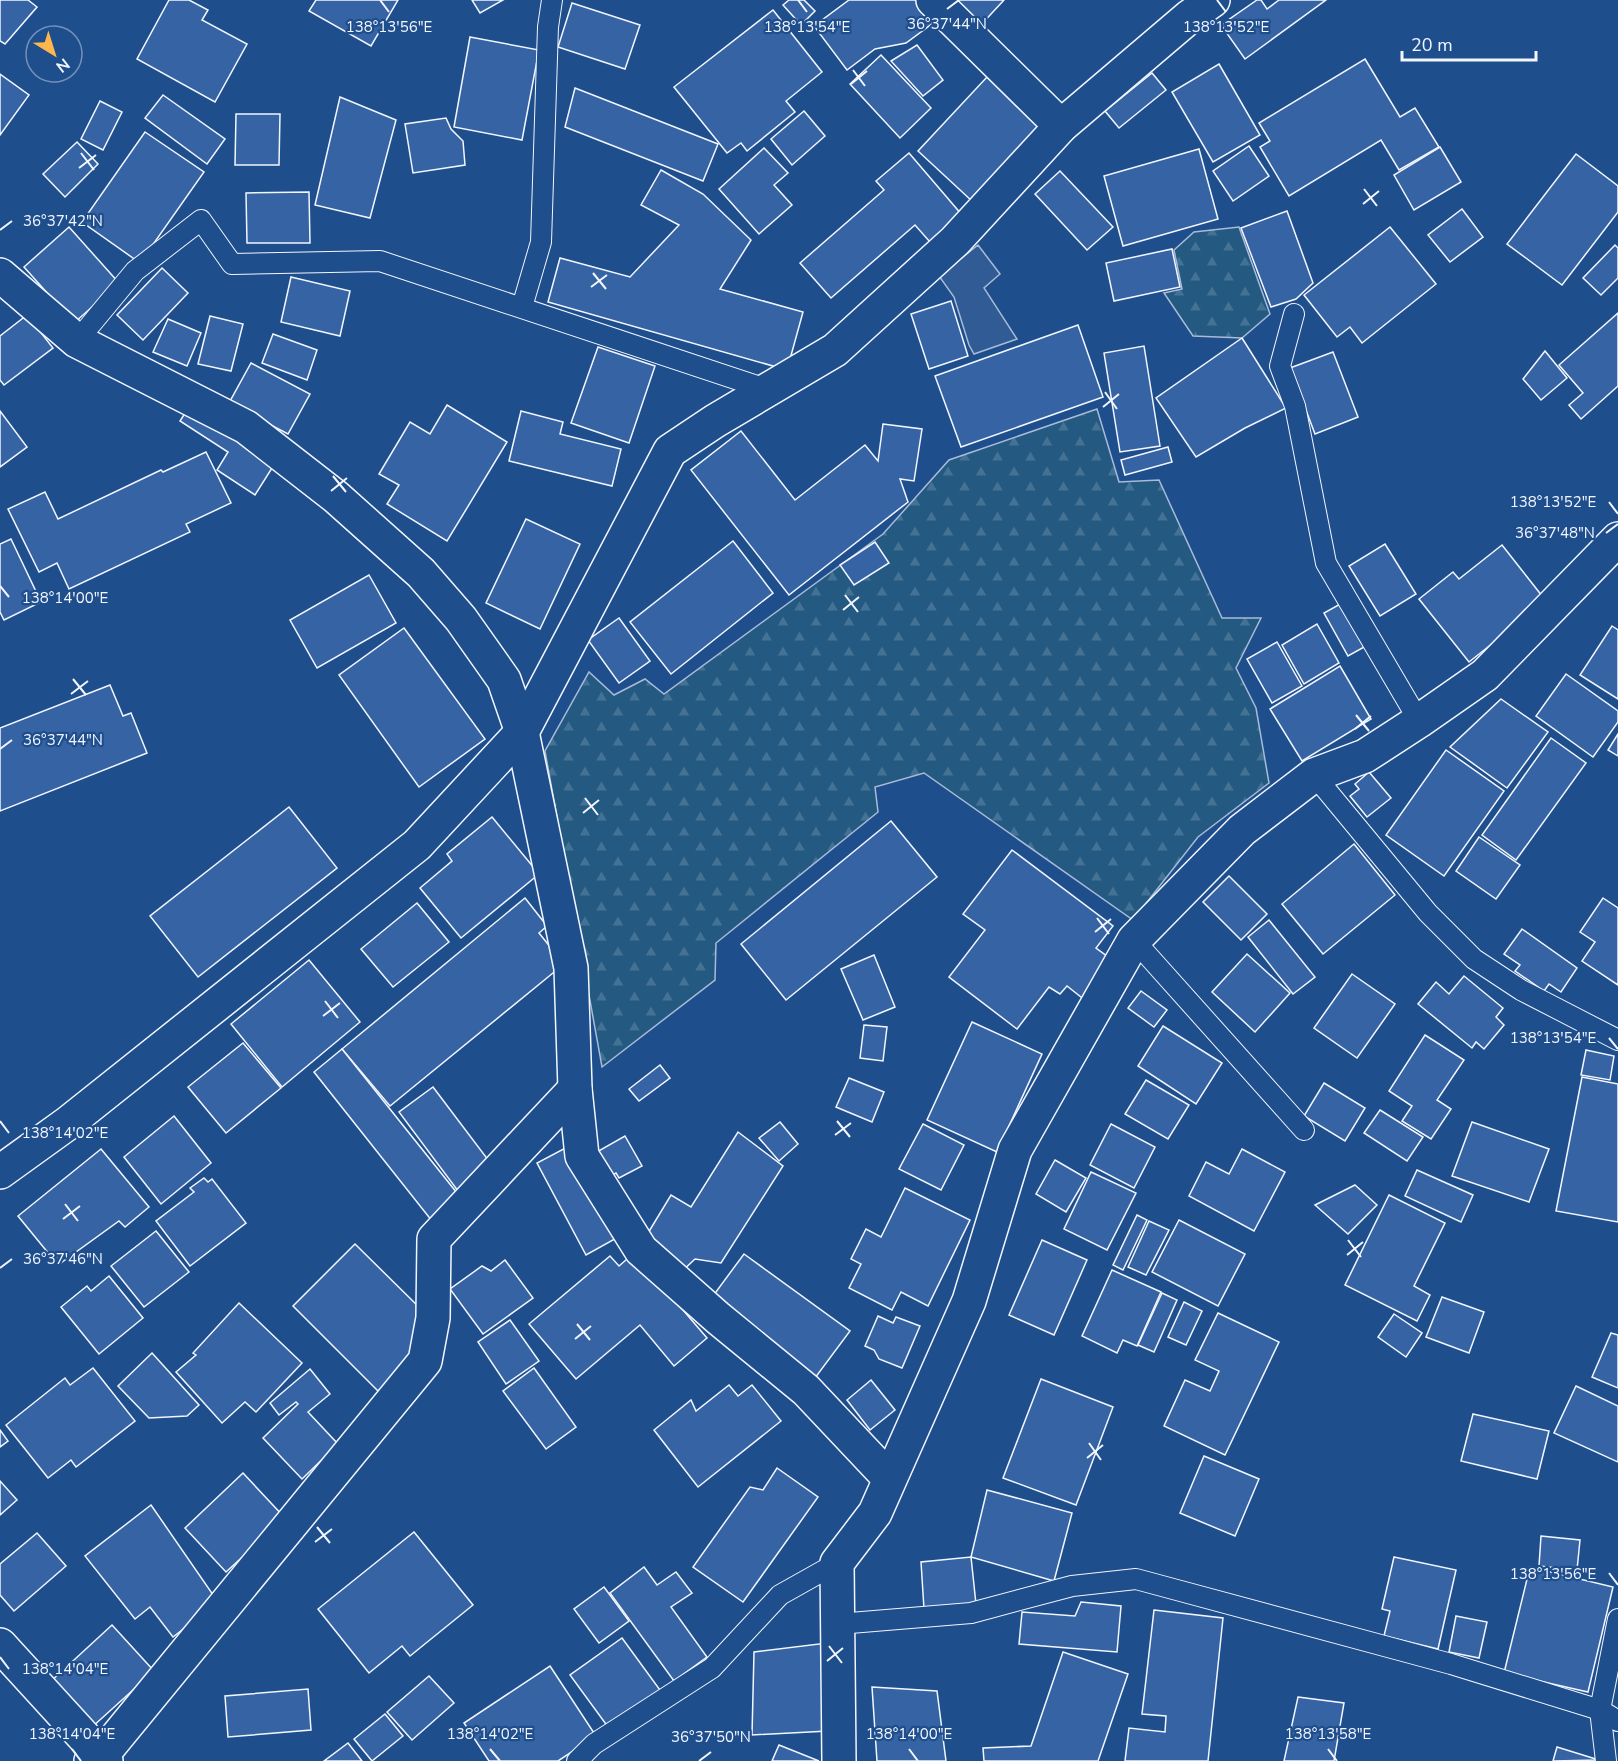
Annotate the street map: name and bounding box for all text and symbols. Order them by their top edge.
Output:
text: 36°37'44"N [907,14,987,34]
text: 138°13'56"E [346,17,432,37]
text: 138°13'54"E [764,17,850,37]
text: 138°13'52"E [1183,17,1269,37]
north arrow [24,24,84,84]
scale bar [1402,24,1536,62]
text: 20 m [1411,33,1453,57]
text: N [51,53,74,77]
text: 36°37'42"N [23,211,103,231]
text: 138°13'52"E [1510,492,1596,512]
text: 36°37'48"N [1515,523,1595,543]
text: 138°14'00"E [22,588,108,608]
text: 36°37'44"N [23,730,103,750]
text: 138°13'54"E [1510,1028,1596,1048]
text: 138°14'02"E [22,1123,108,1143]
text: 36°37'46"N [23,1249,103,1269]
text: 138°13'56"E [1510,1564,1596,1584]
text: 138°14'04"E [22,1659,108,1679]
text: 138°14'04"E [29,1724,115,1744]
text: 138°14'02"E [447,1724,533,1744]
text: 138°14'00"E [866,1724,952,1744]
text: 138°13'58"E [1285,1724,1371,1744]
text: 36°37'50"N [671,1727,751,1747]

